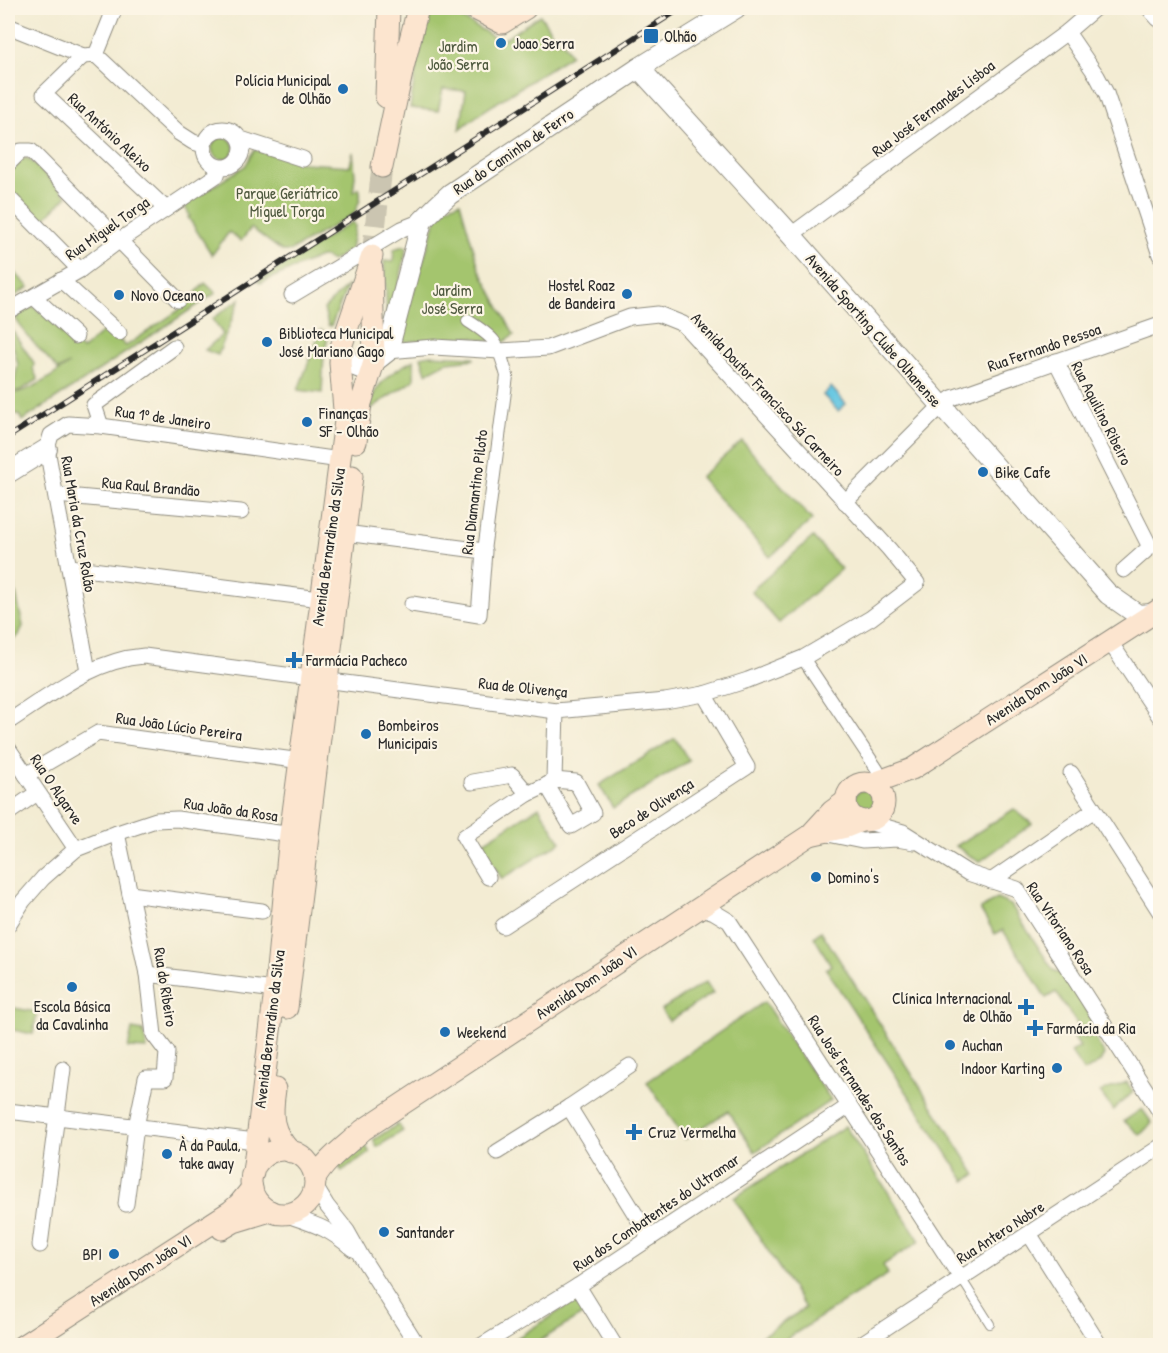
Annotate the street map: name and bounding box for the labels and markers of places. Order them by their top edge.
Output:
place label: Olhão [664,25,697,47]
marker: Olhão [642,27,660,45]
place label: Joao Serra [513,32,574,54]
marker: Joao Serra [494,36,508,50]
place label: Polícia Municipal de Olhão [235,69,332,109]
marker: Polícia Municipal de Olhão [336,82,350,96]
place label: Hostel Roaz de Bandeira [548,274,615,314]
place label: Novo Oceano [131,284,204,306]
marker: Hostel Roaz de Bandeira [620,287,634,301]
marker: Novo Oceano [112,288,126,302]
place label: Biblioteca Municipal José Mariano Gago [279,322,394,362]
marker: Biblioteca Municipal José Mariano Gago [260,335,274,349]
place label: Finanças SF - Olhão [318,402,379,442]
marker: Finanças SF - Olhão [300,415,314,429]
place label: Bike Cafe [995,461,1051,483]
marker: Bike Cafe [976,465,990,479]
place label: Farmácia Pacheco [305,649,408,671]
marker: Farmácia Pacheco [287,653,301,667]
place label: Bombeiros Municipais [378,714,439,754]
marker: Bombeiros Municipais [359,727,373,741]
place label: Domino's [828,866,879,888]
marker: Domino's [809,870,823,884]
marker: Escola Básica da Cavalinha [65,980,79,994]
place label: Clínica Internacional de Olhão [892,987,1013,1027]
place label: Escola Básica da Cavalinha [34,995,110,1035]
marker: Clínica Internacional de Olhão [1017,998,1035,1016]
place label: Farmácia da Ria [1046,1017,1136,1039]
place label: Weekend [457,1021,506,1043]
marker: Farmácia da Ria [1028,1021,1042,1035]
marker: Weekend [438,1025,452,1039]
place label: Auchan [962,1034,1003,1056]
marker: Auchan [943,1038,957,1052]
place label: Indoor Karting [961,1057,1045,1079]
marker: Indoor Karting [1050,1061,1064,1075]
place label: Cruz Vermelha [648,1121,736,1143]
marker: Cruz Vermelha [625,1123,643,1141]
place label: À da Paula, take away [179,1134,241,1174]
marker: À da Paula, take away [160,1147,174,1161]
place label: Santander [396,1221,455,1243]
marker: Santander [377,1225,391,1239]
place label: BPI [82,1243,102,1265]
marker: BPI [107,1247,121,1261]

